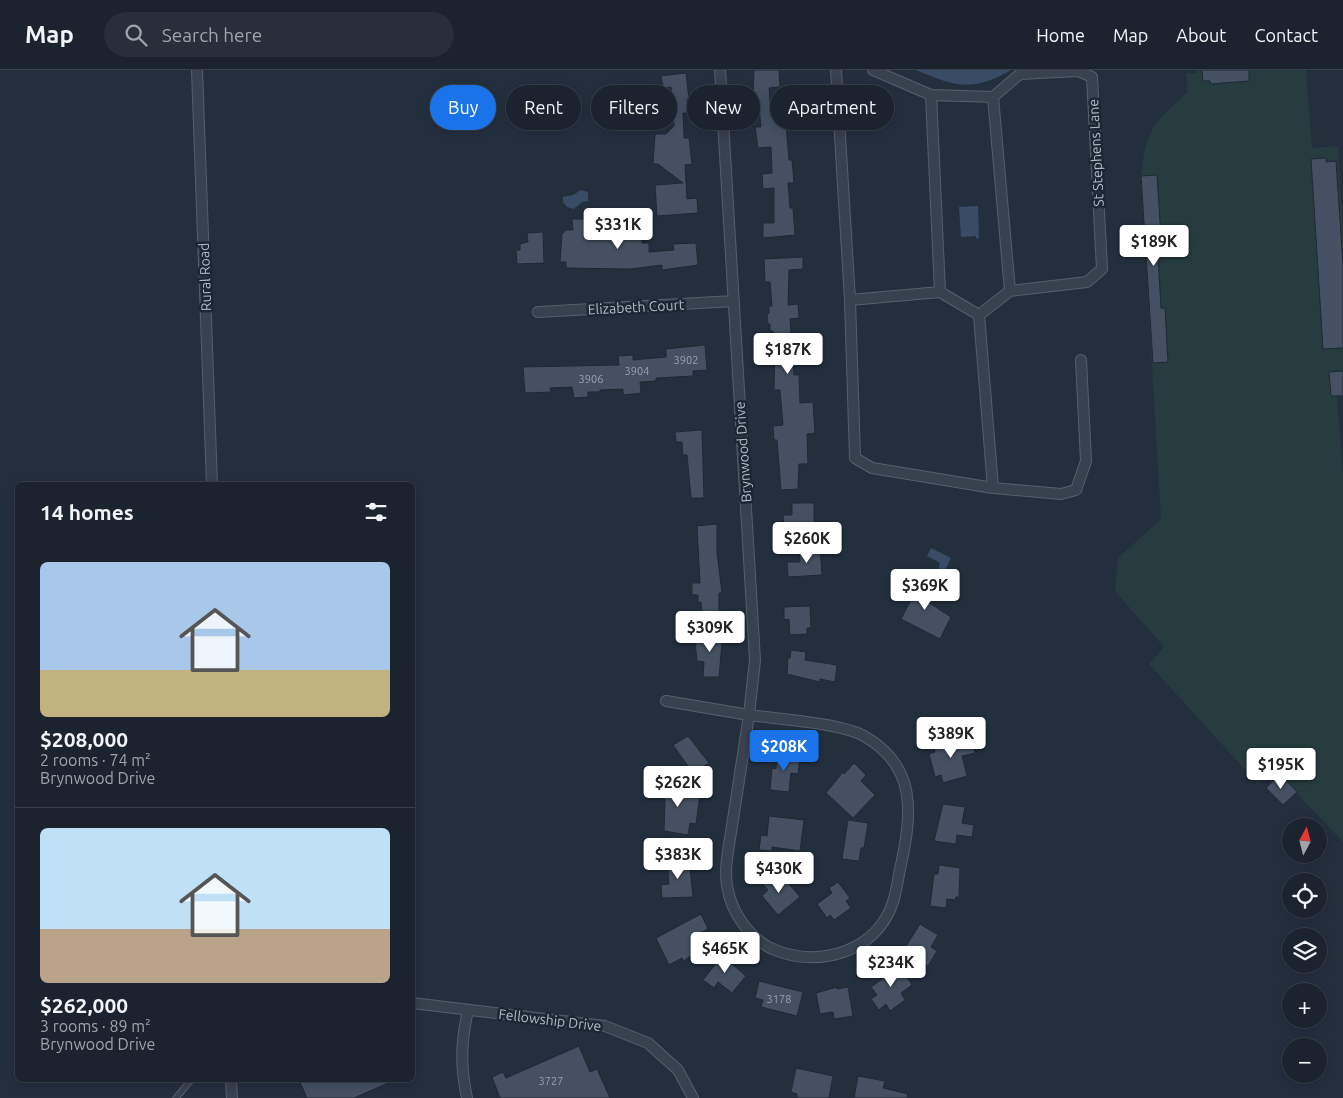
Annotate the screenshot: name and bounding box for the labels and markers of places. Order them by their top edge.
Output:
pin: $331K [583,208,653,250]
pin: $189K [1119,224,1189,267]
pin: $187K [753,332,823,375]
pin: $260K [772,522,842,564]
pin: $369K [890,568,960,611]
pin: $309K [675,610,745,653]
pin: $389K [916,716,986,759]
pin: $208K [749,730,819,772]
pin: $195K [1246,748,1316,790]
pin: $262K [643,766,713,808]
pin: $383K [643,838,713,880]
pin: $430K [744,852,814,894]
pin: $465K [690,932,760,974]
pin: $234K [856,946,926,988]

